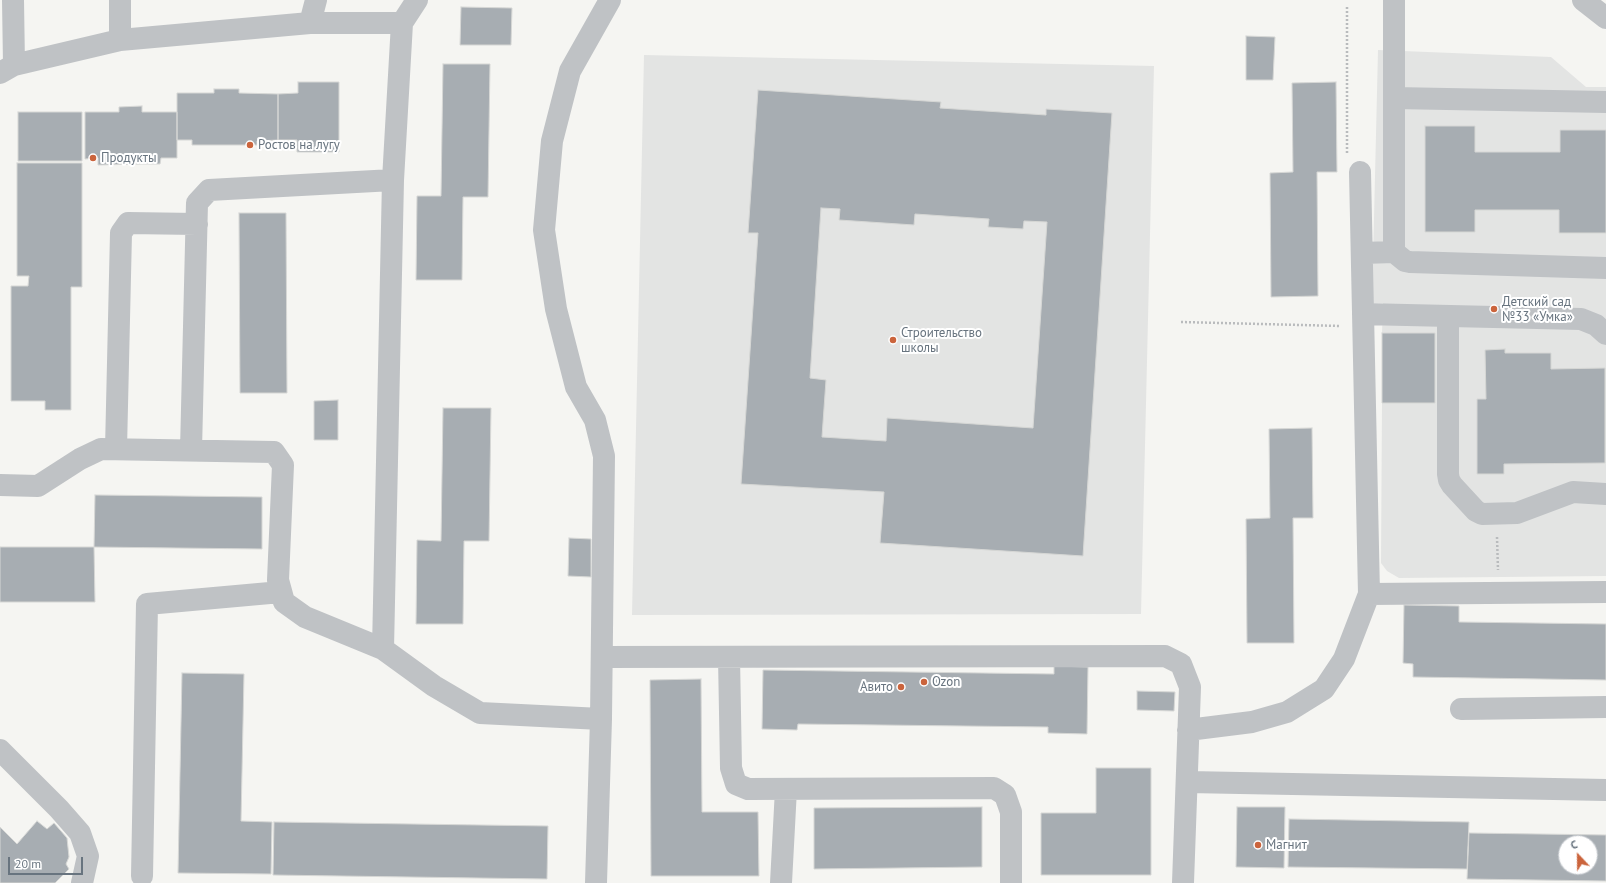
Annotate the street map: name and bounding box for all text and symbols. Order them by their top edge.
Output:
place label: Ростов на лугу [258,137,340,153]
marker: Ростов на лугу [245,140,255,150]
place label: Продукты [101,150,157,166]
marker: Продукты [88,153,98,163]
place label: Детский сад №33 «Умка» [1502,294,1573,325]
marker: Детский сад №33 «Умка» [1489,304,1499,314]
place label: Строительство школы [901,325,982,356]
marker: Строительство школы [888,335,898,345]
place label: Ozon [932,674,960,690]
marker: Ozon [919,677,929,687]
place label: Авито [860,679,893,695]
marker: Авито [896,682,906,692]
north arrow [1558,835,1598,875]
place label: Магнит [1266,837,1307,853]
text: С [1568,837,1579,852]
marker: Магнит [1253,840,1263,850]
scale bar [10,849,85,875]
text: 20 m [15,856,41,871]

